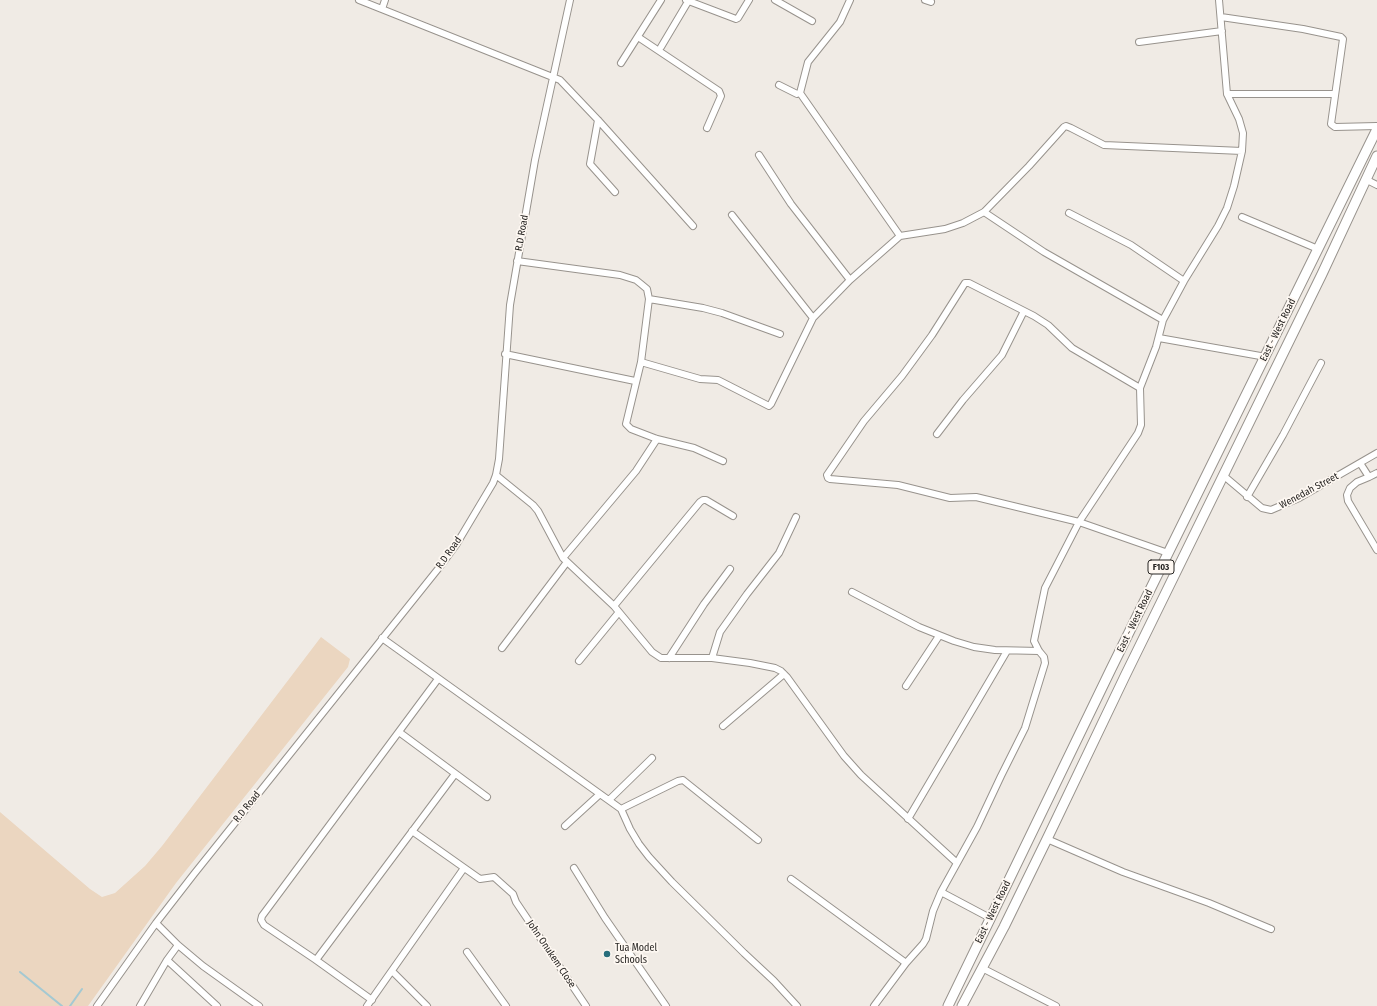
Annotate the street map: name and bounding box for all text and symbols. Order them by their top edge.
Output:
street label: R.D Road [513,214,531,252]
street label: East - West Road [1258,297,1298,363]
street label: Wenedah Street [1277,470,1341,512]
street label: R.D Road [434,535,464,571]
road number: F103 [1148,560,1174,574]
street label: East - West Road [1115,588,1155,654]
street label: R.D Road [231,789,263,825]
street label: East - West Road [973,879,1013,945]
street label: John Onukem Close [524,918,578,990]
place label: Tua Model Schools [615,942,657,966]
marker: Tua Model Schools [602,949,612,959]

